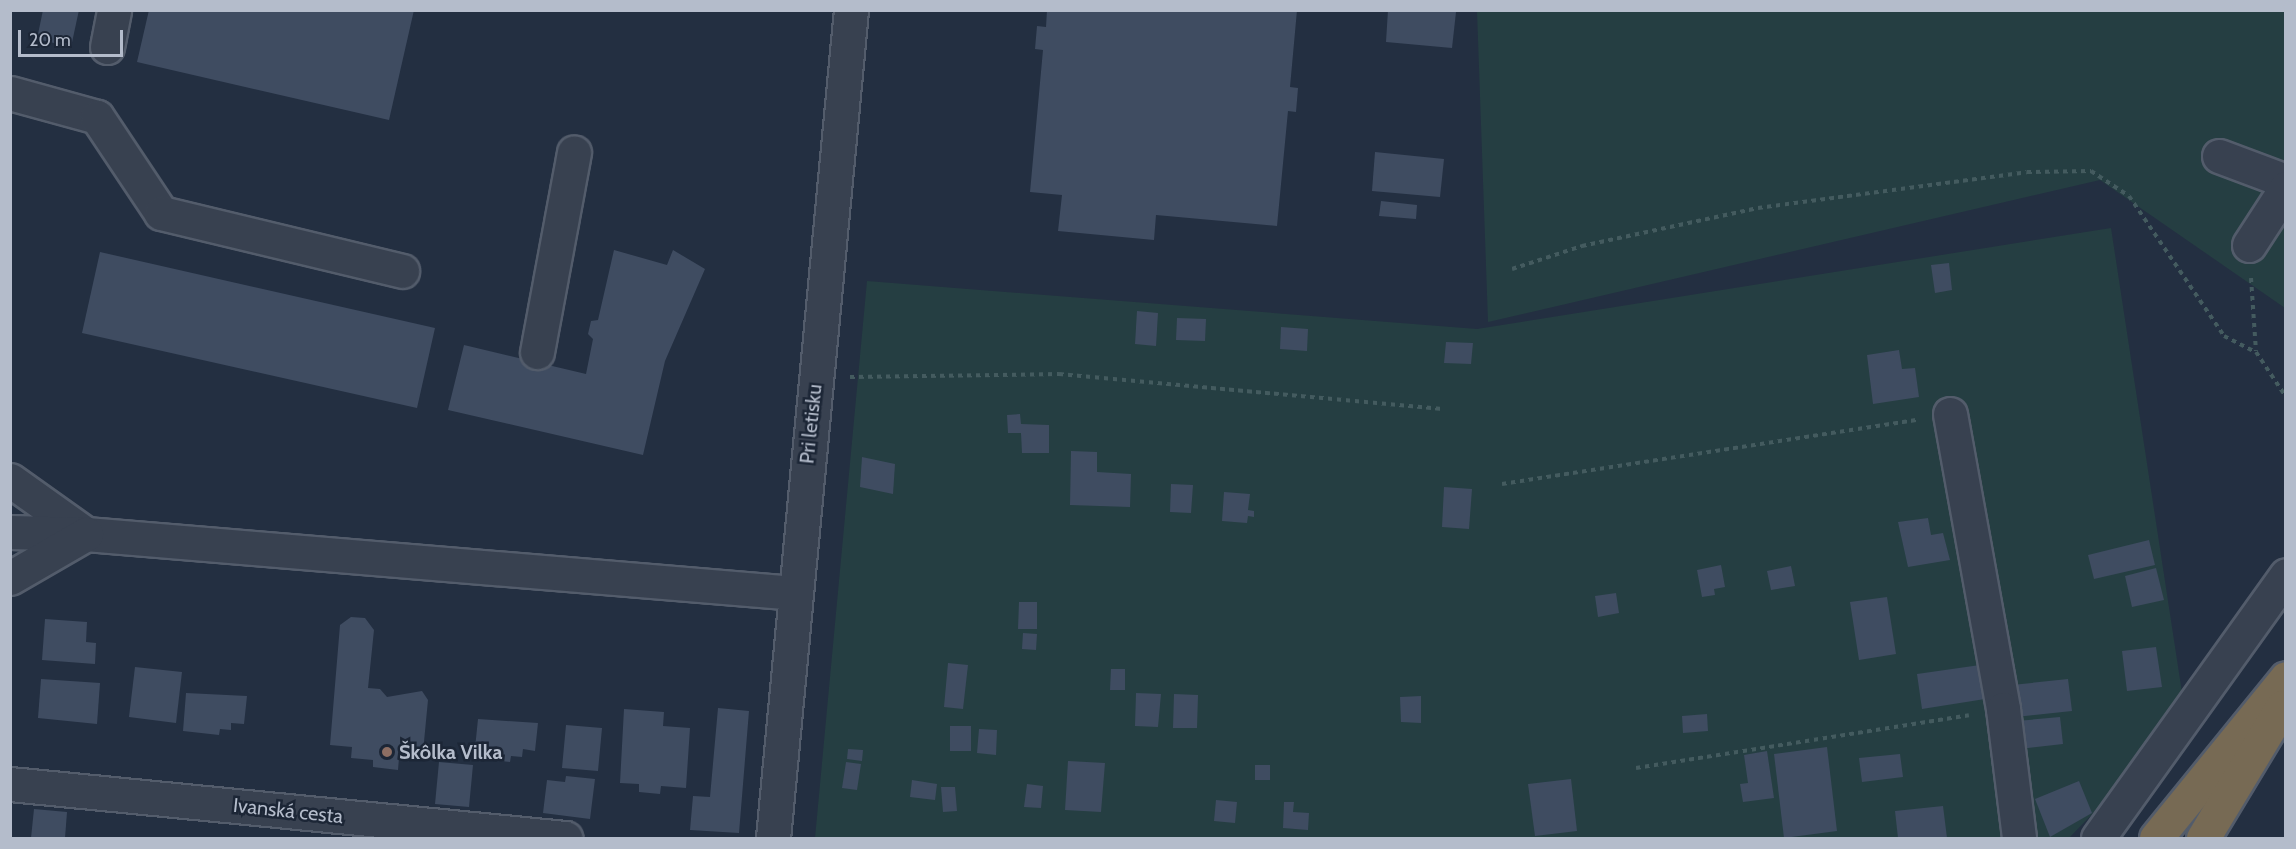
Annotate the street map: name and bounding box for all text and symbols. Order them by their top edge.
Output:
scale bar [21,18,126,56]
text: 20 m [29,29,71,51]
street label: Pri letisku [795,383,827,465]
place label: Škôlka Vilka [399,740,502,764]
marker: Škôlka Vilka [380,745,394,759]
street label: Ivanská cesta [232,793,344,829]

